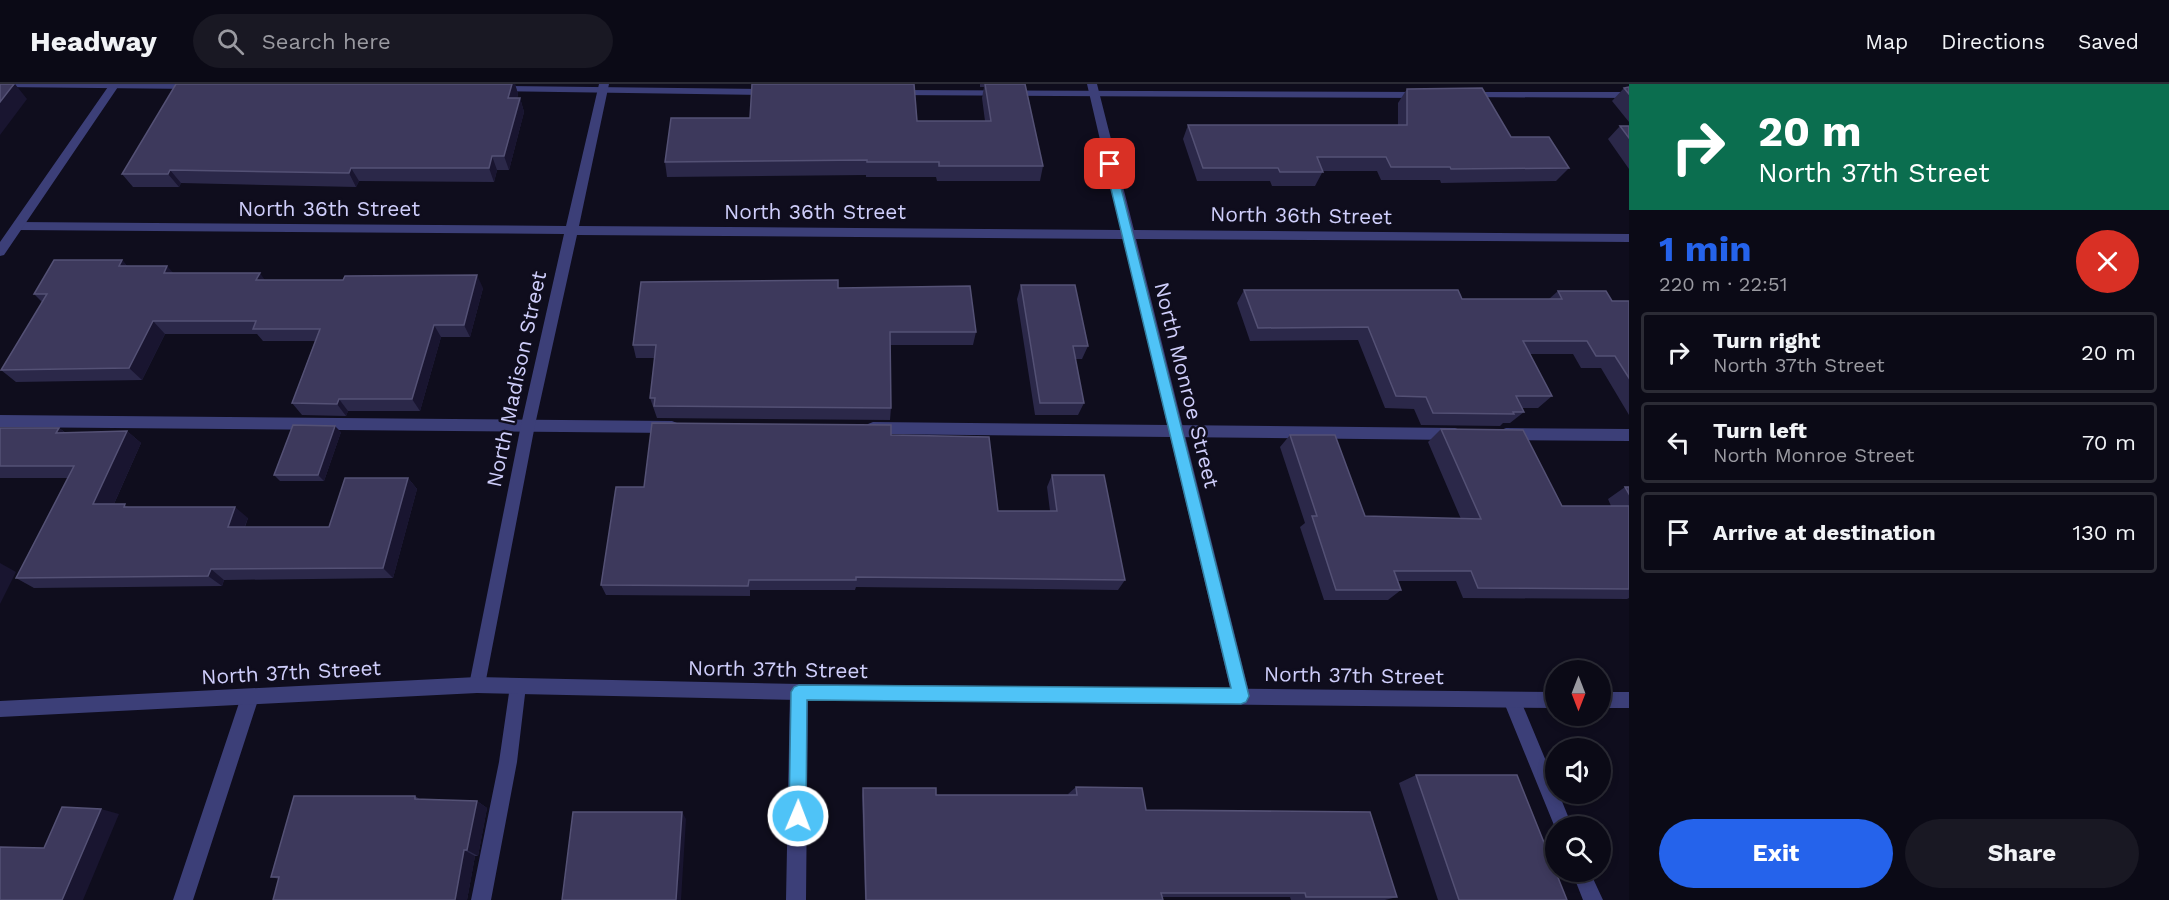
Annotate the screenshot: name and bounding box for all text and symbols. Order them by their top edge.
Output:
search box [193,14,613,68]
text: Headway [30,25,157,58]
icon: search [214,25,247,58]
text: Search here [262,29,391,54]
text: Map [1865,29,1908,54]
text: Directions [1941,29,2045,54]
text: Saved [2078,29,2139,54]
text: 20 m [1758,107,1862,156]
icon: right [1659,108,1737,186]
pin [1084,138,1135,189]
icon: arrive [1093,147,1126,180]
text: North 37th Street [1758,157,1990,189]
street label: North 36th Street [238,196,420,221]
street label: North 36th Street [724,199,906,224]
street label: North 36th Street [1210,201,1392,229]
text: 1 min [1659,228,1751,270]
button: close [2076,230,2139,293]
street label: North Madison Street [481,269,551,489]
text: 220 m · 22:51 [1659,272,1787,296]
street label: North Monroe Street [1149,279,1225,491]
text: Turn right [1713,328,1820,353]
icon: right [1662,336,1695,369]
text: 20 m [2081,340,2136,365]
text: North 37th Street [1713,353,1885,377]
text: Turn left [1713,418,1807,443]
icon: left [1662,426,1695,459]
text: 70 m [2082,430,2136,455]
text: North Monroe Street [1713,443,1914,467]
icon: arrive [1662,516,1695,549]
text: Arrive at destination [1713,520,1936,545]
text: 130 m [2072,520,2136,545]
street label: North 37th Street [200,655,382,689]
street label: North 37th Street [688,655,868,683]
north arrow [1545,660,1611,726]
map controls [1545,660,1611,882]
street label: North 37th Street [1264,661,1444,689]
button: sound [1545,738,1611,804]
position arrow [766,784,830,848]
button: search [1545,816,1611,882]
button: Exit [1659,819,1893,888]
button: Share [1905,819,2139,888]

